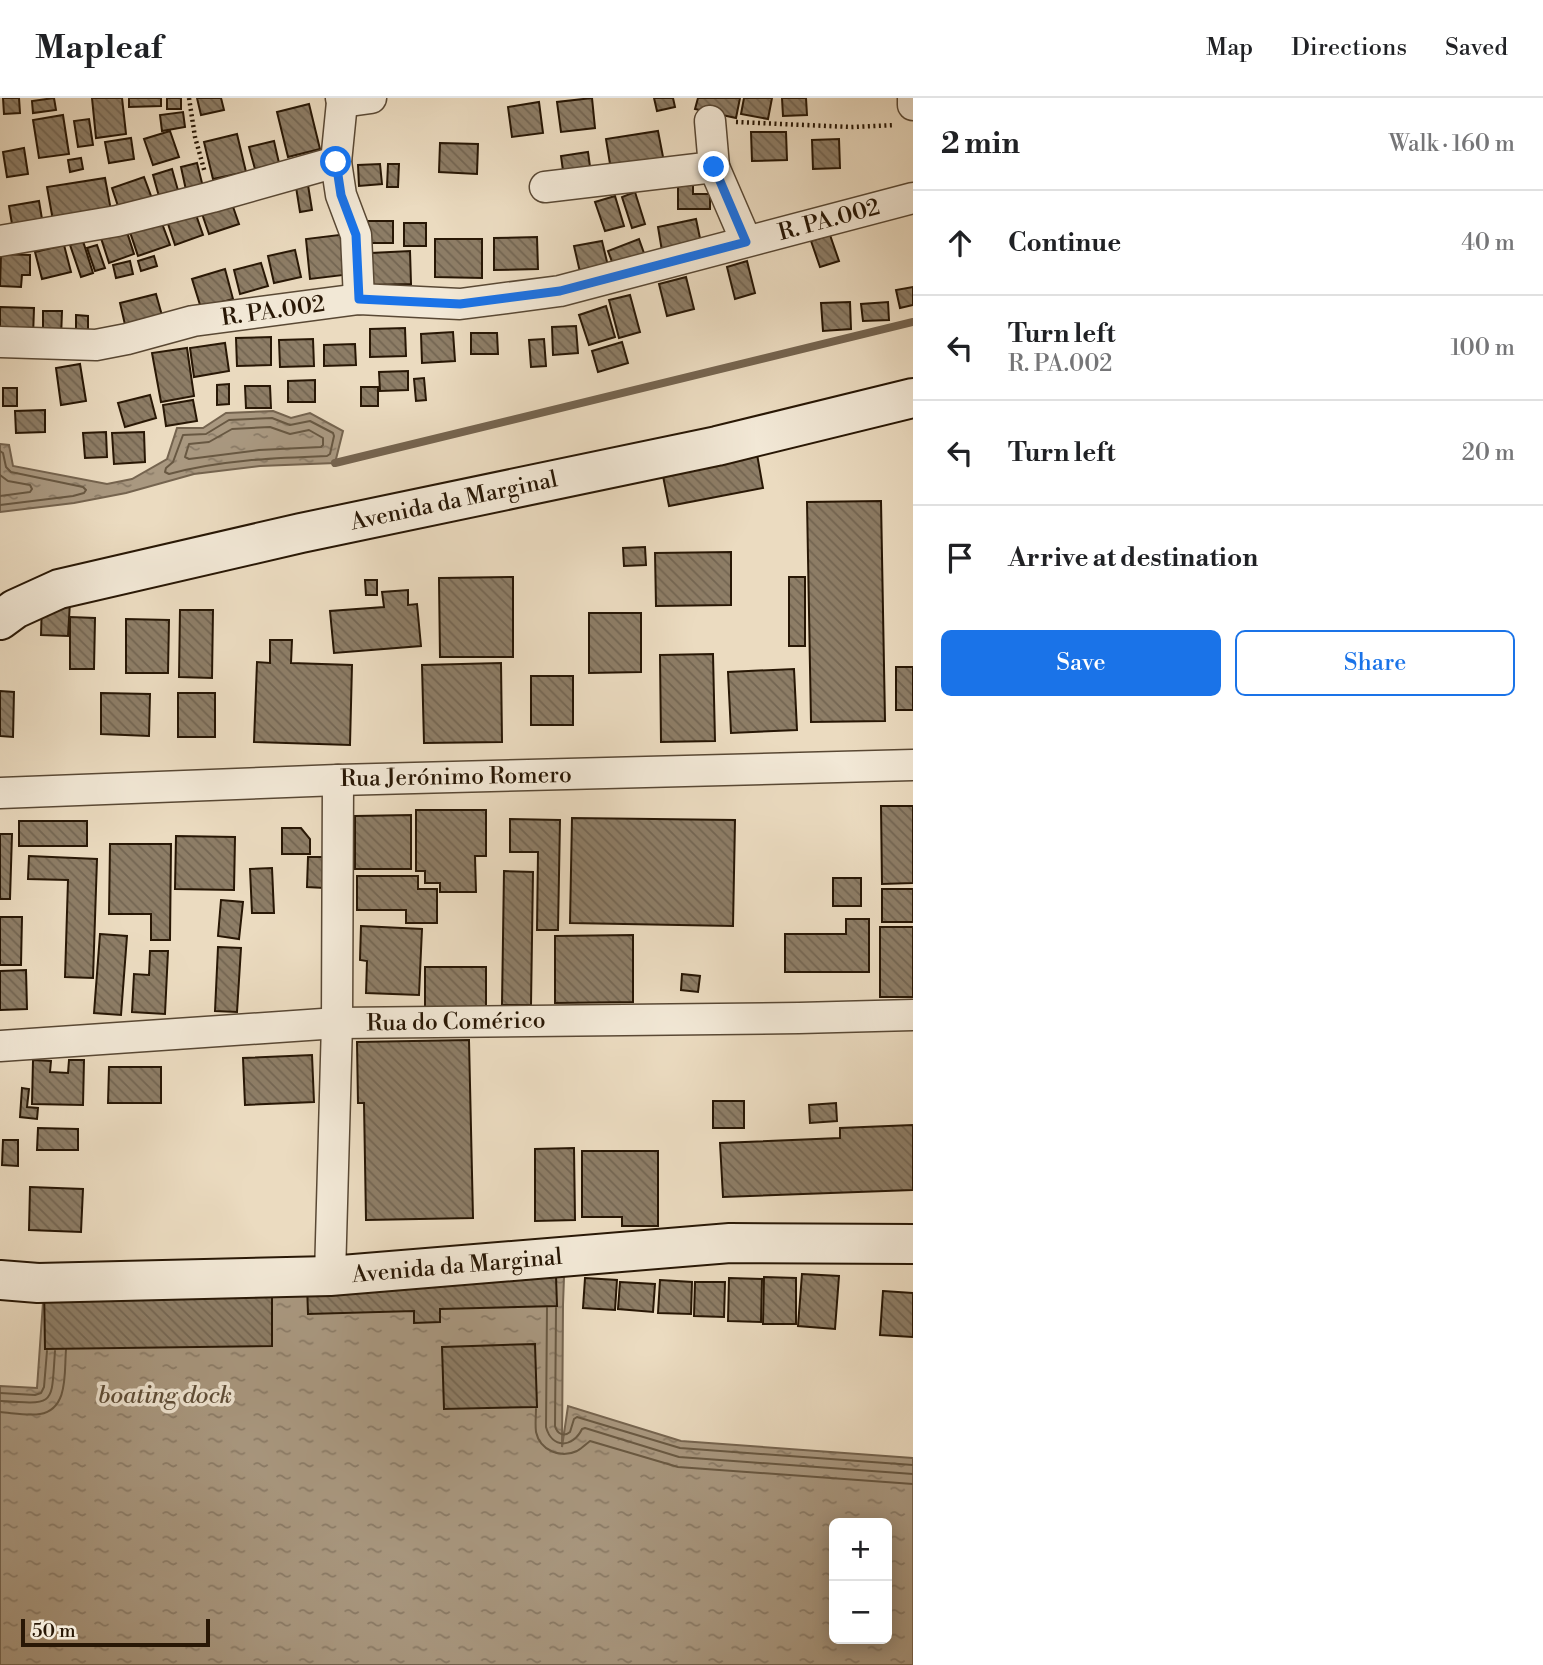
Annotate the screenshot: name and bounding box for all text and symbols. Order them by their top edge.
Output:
text: Mapleaf [35,28,162,69]
text: Map [1206,33,1253,63]
text: Directions [1291,33,1407,63]
text: Saved [1445,33,1508,63]
text: 2 min [941,125,1020,163]
text: Walk · 160 m [1389,130,1515,158]
route start [320,146,351,177]
route end [698,151,729,182]
street label: R. PA.002 [775,193,883,247]
icon: ahead [941,224,979,262]
text: Continue [1008,227,1121,259]
text: 40 m [1461,229,1515,257]
street label: R. PA.002 [219,290,327,332]
text: Turn left [1008,318,1116,350]
icon: left [941,329,979,367]
text: 100 m [1450,334,1515,362]
text: R. PA.002 [1008,350,1112,378]
icon: left [941,434,979,472]
text: Turn left [1008,437,1116,469]
text: 20 m [1462,439,1515,467]
street label: Avenida da Marginal [347,465,560,537]
icon: arrive [941,539,979,577]
text: Arrive at destination [1008,542,1258,574]
button: Save [941,630,1221,696]
button: Share [1235,630,1515,696]
street label: Rua Jerónimo Romero [340,761,572,793]
street label: Rua do Comérico [366,1006,546,1038]
street label: Avenida da Marginal [350,1243,563,1289]
water label: boating dock [98,1381,232,1411]
map controls [829,1518,892,1644]
button: + [829,1518,892,1581]
button: − [829,1581,892,1644]
scale bar [21,1616,210,1648]
text: 50 m [32,1619,76,1643]

